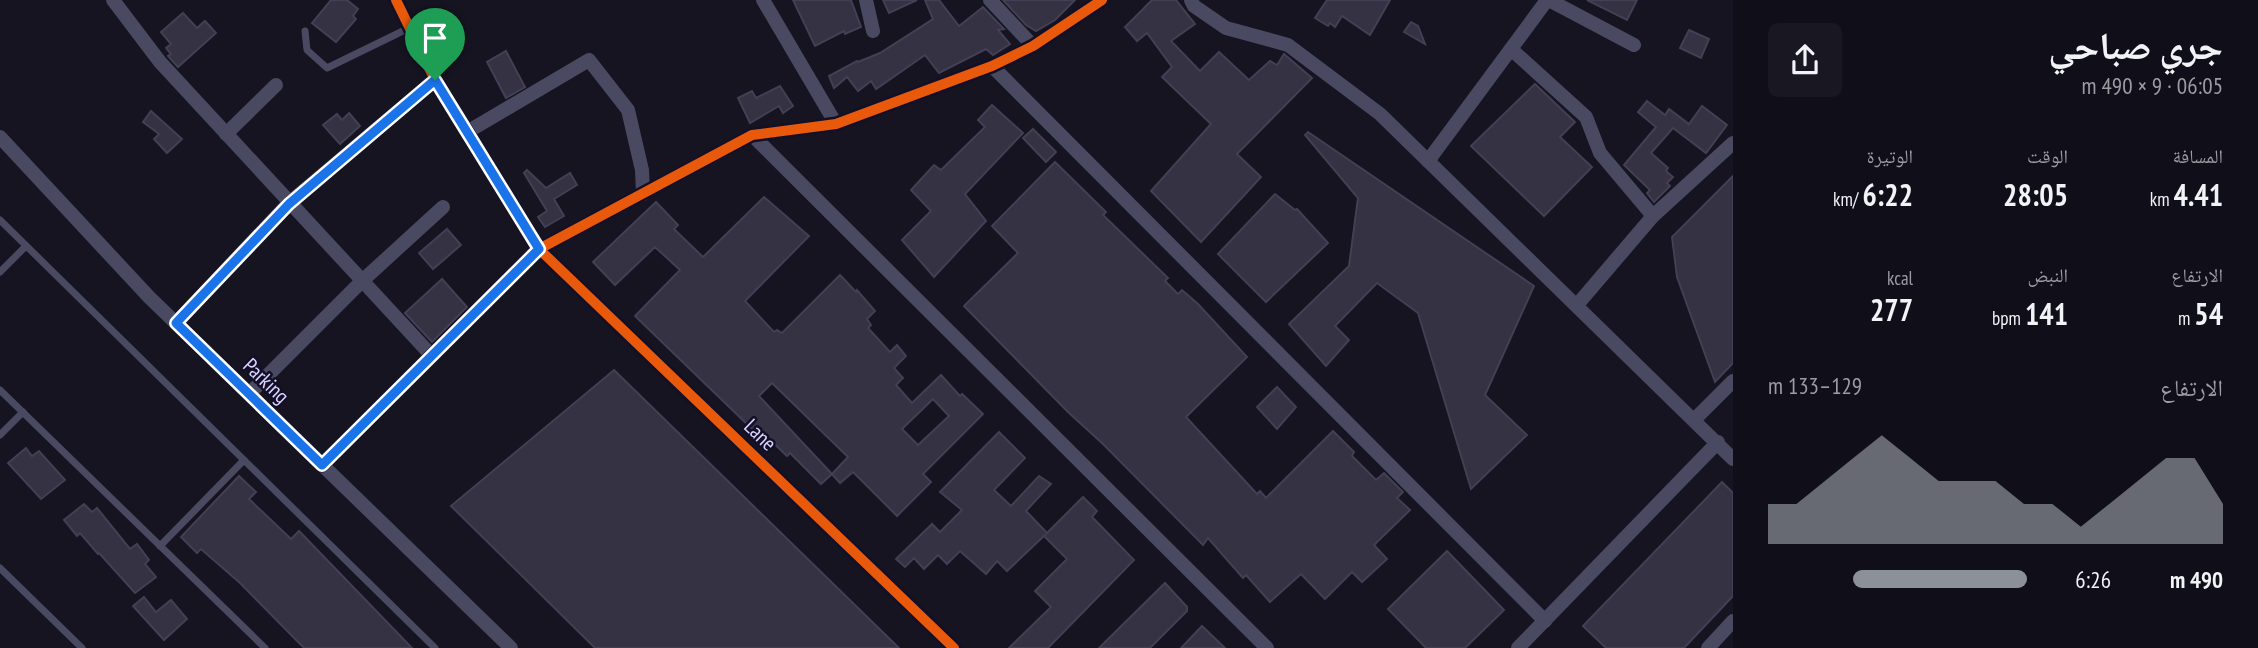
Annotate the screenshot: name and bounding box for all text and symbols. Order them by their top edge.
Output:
pin [405,8,465,80]
icon: arrive [416,19,454,57]
text: جري صباحي [2048,20,2223,69]
button: share [1768,23,1842,97]
text: 06:05 · 9 × 490 m [2082,71,2223,100]
text: الوتيرة [1867,144,1913,168]
text: الوقت [2027,144,2068,168]
text: المسافة [2173,144,2223,168]
text: 6:22 [1862,175,1913,214]
text: 28:05 [2003,175,2068,214]
text: 4.41 [2174,175,2223,214]
text: /km [1833,187,1862,211]
text: km [2150,187,2174,211]
text: النبض [2027,263,2068,287]
text: الارتفاع [2171,263,2223,287]
text: kcal [1887,266,1913,290]
text: 277 [1870,290,1913,329]
text: 141 [2025,294,2068,333]
text: 54 [2194,294,2223,333]
text: bpm [1992,306,2025,330]
text: m [2178,306,2194,330]
street label: Parking [238,352,295,409]
text: 129–133 m [1768,371,1862,400]
text: الارتفاع [2160,373,2223,402]
street label: Lane [738,413,782,456]
text: 6:26 [2075,565,2111,594]
text: 490 m [2170,565,2223,594]

